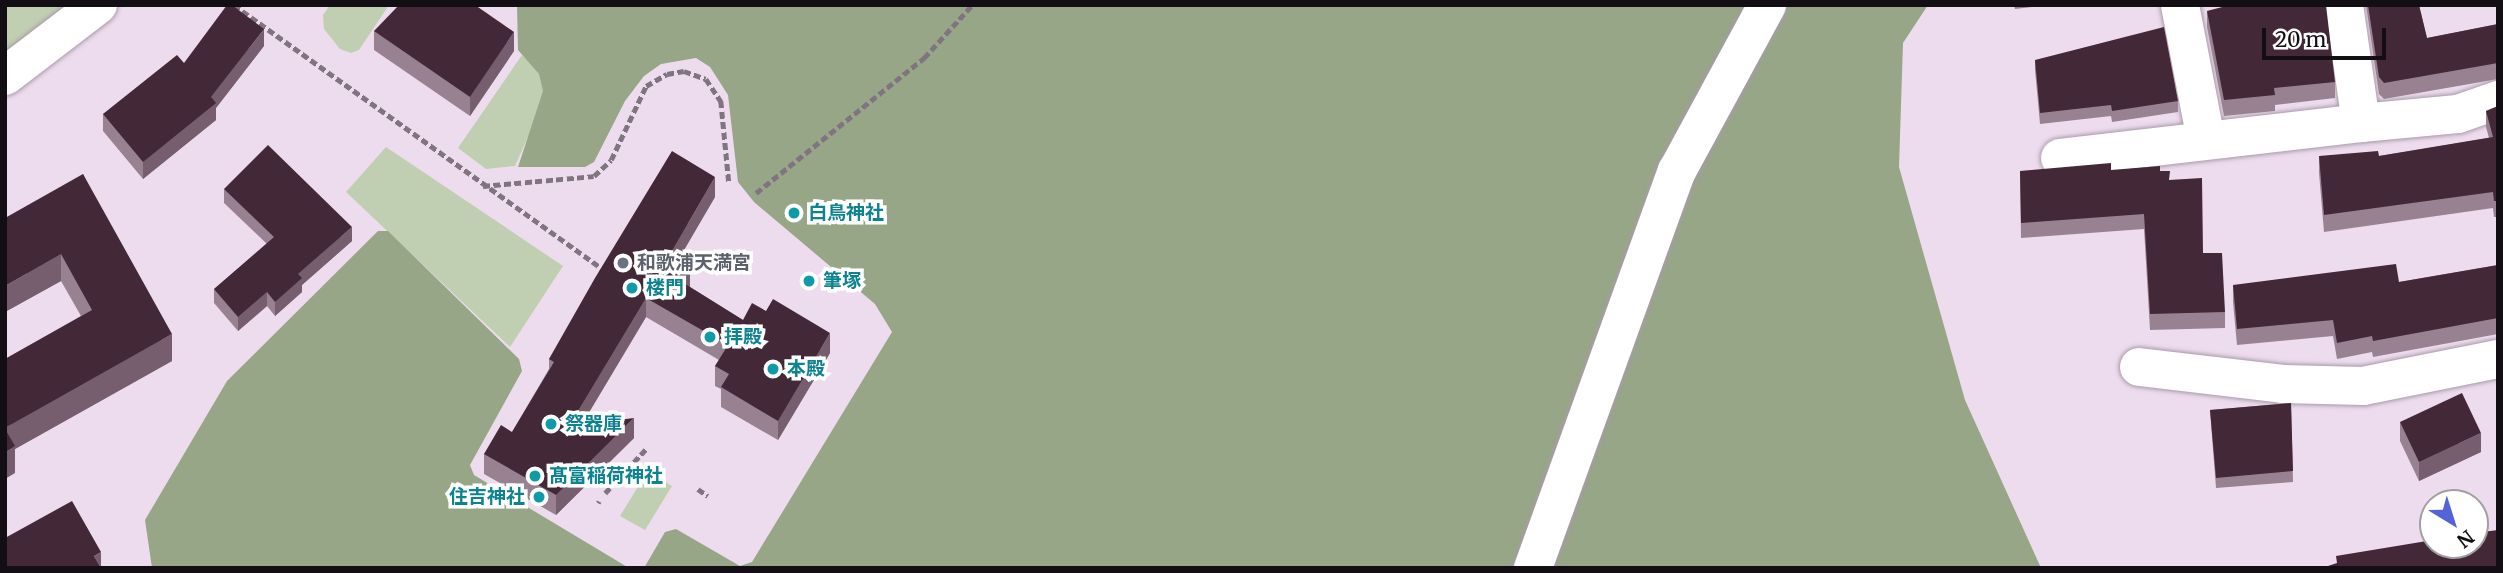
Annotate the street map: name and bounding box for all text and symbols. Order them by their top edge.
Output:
scale bar [2265,14,2389,58]
text: 20 m [2275,26,2326,53]
place label: 白鳥神社 [808,202,884,224]
marker: 白鳥神社 [786,205,802,221]
place label: 和歌浦天満宮 [637,252,751,274]
marker: 和歌浦天満宮 [615,255,631,271]
place label: 筆塚 [823,270,861,292]
marker: 筆塚 [801,273,817,289]
place label: 楼門 [646,277,684,299]
marker: 楼門 [624,280,640,296]
place label: 拝殿 [724,326,762,348]
marker: 拝殿 [702,329,718,345]
place label: 本殿 [787,358,825,380]
marker: 本殿 [765,361,781,377]
place label: 祭器庫 [565,413,622,435]
marker: 祭器庫 [543,416,559,432]
place label: 髙富稲荷神社 [549,465,663,487]
marker: 髙富稲荷神社 [527,468,543,484]
place label: 住吉神社 [449,486,525,508]
marker: 住吉神社 [531,489,547,505]
north arrow [2419,489,2489,559]
text: N [2452,525,2479,553]

